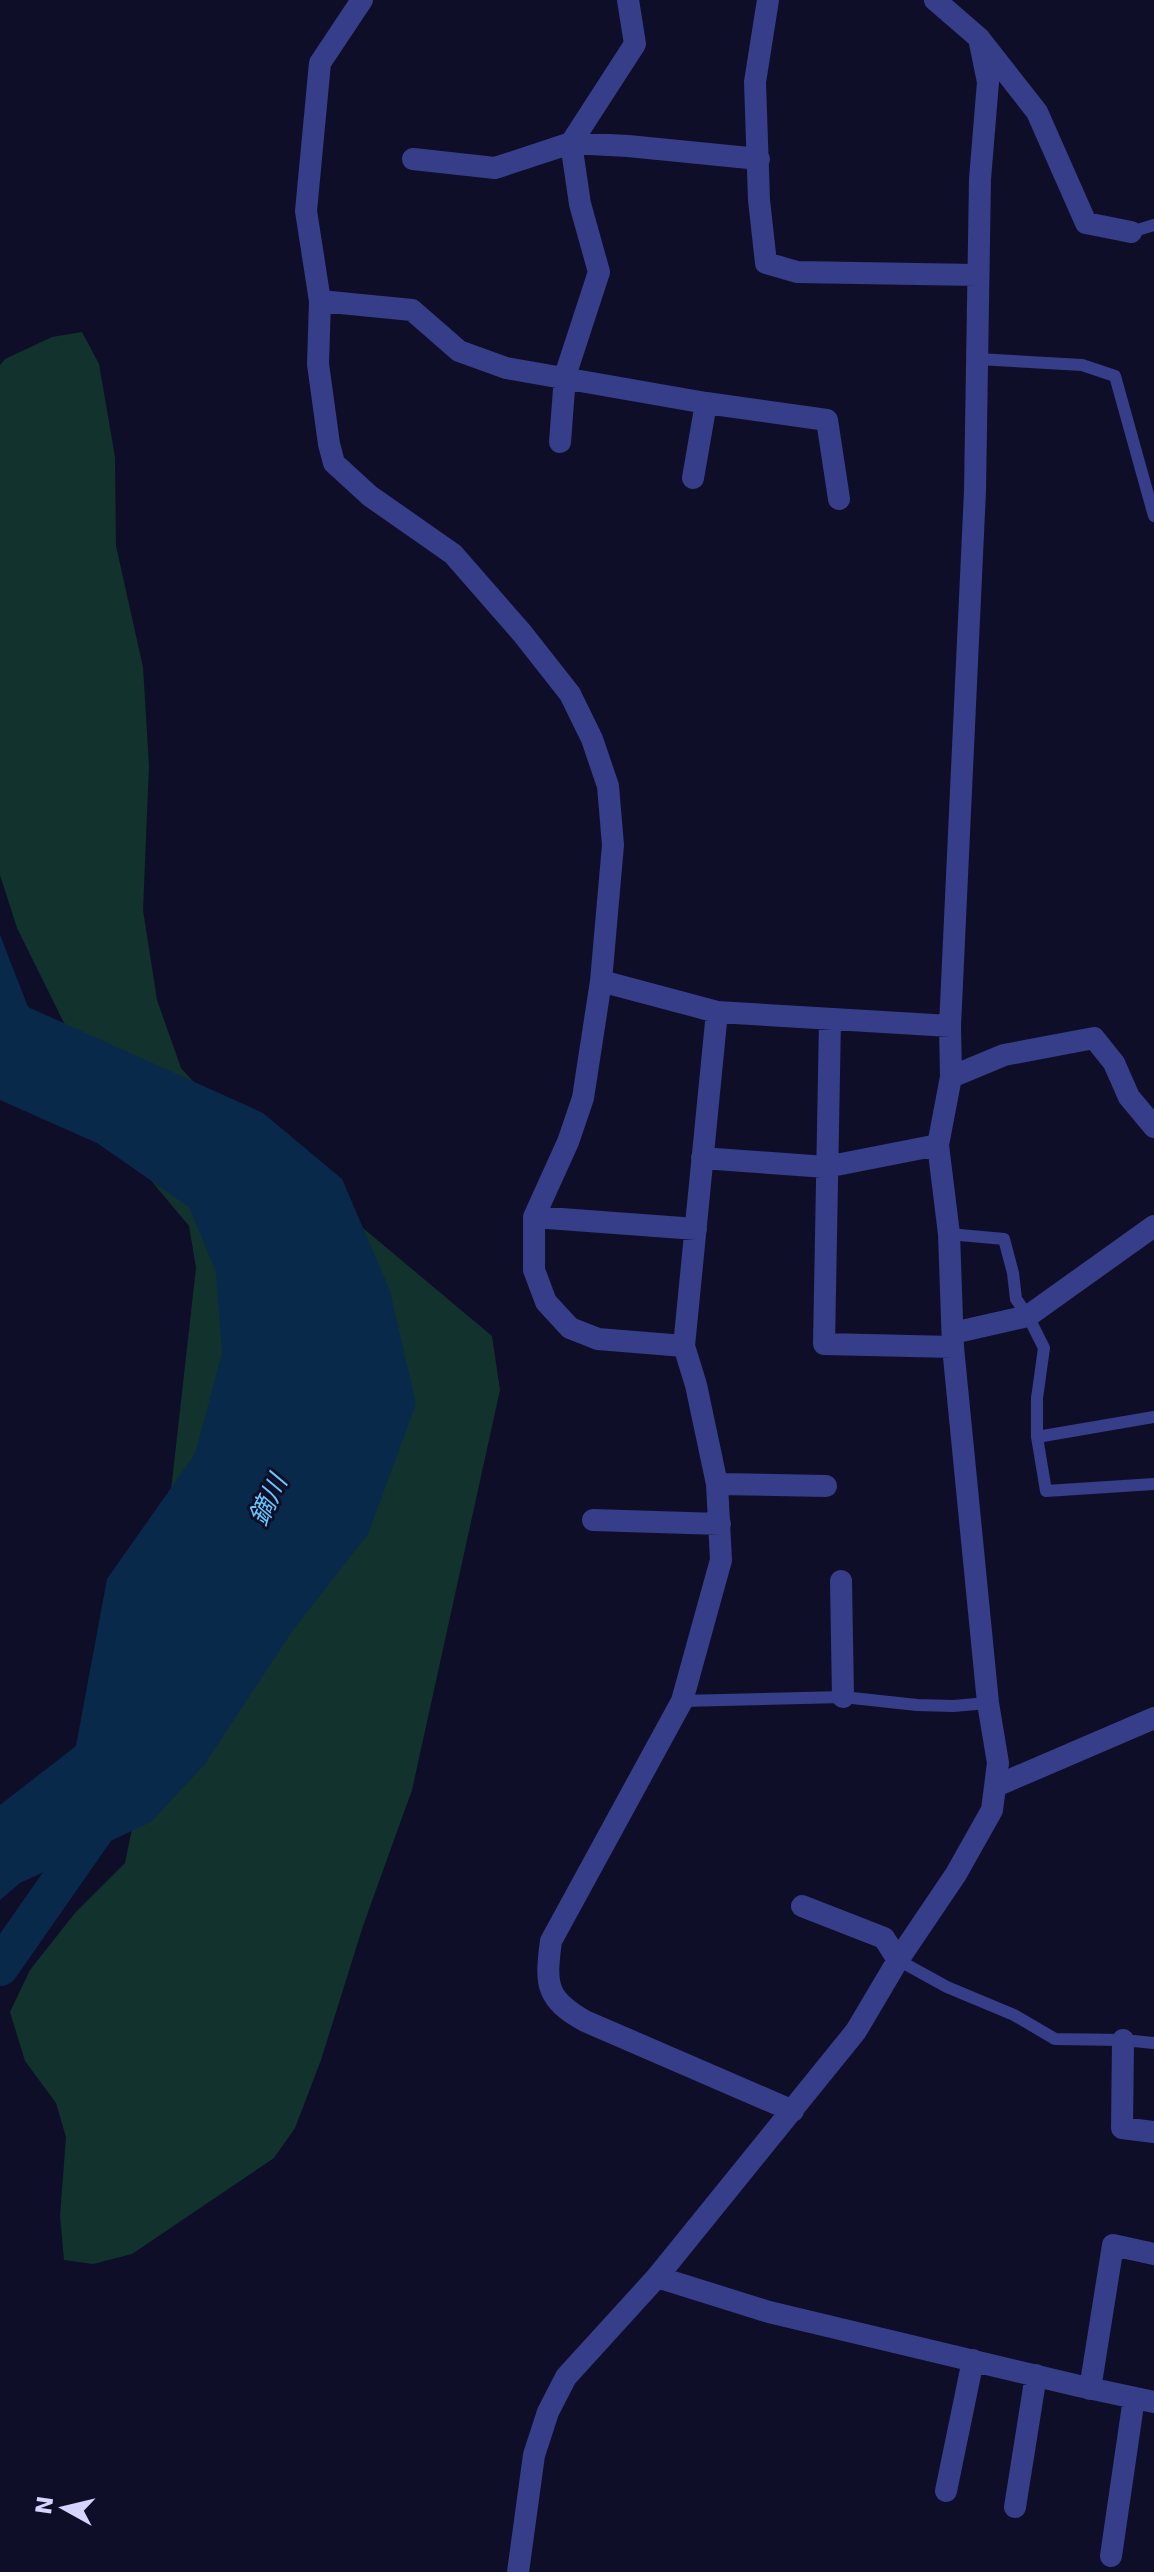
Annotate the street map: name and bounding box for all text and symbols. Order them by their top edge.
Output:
water label: 鏑川 [243,1467,294,1530]
north arrow [24,2468,104,2548]
text: N [31,2494,58,2516]

